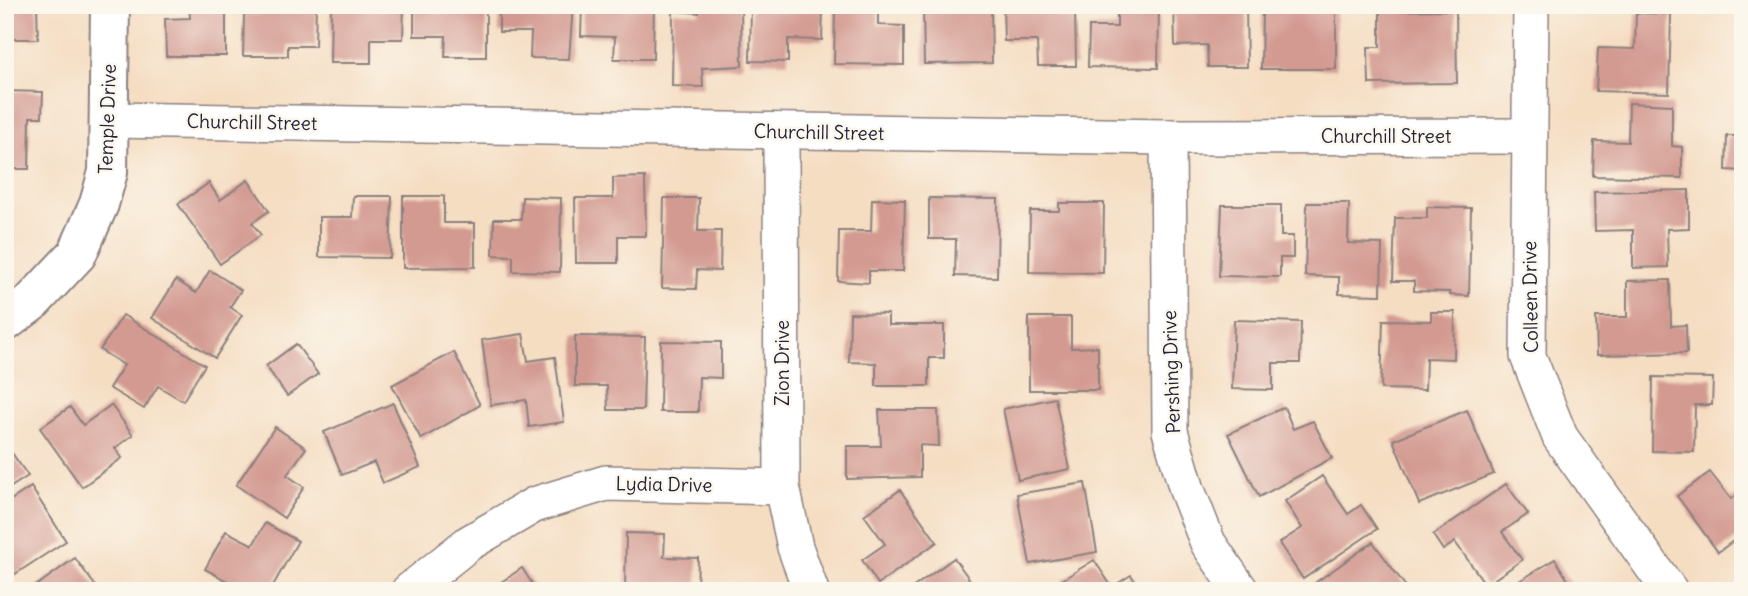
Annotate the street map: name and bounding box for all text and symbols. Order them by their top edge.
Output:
street label: Temple Drive [93,63,121,175]
street label: Churchill Street [186,109,318,135]
street label: Churchill Street [753,119,885,145]
street label: Churchill Street [1321,124,1451,148]
street label: Colleen Drive [1517,241,1543,353]
street label: Pershing Drive [1157,310,1185,434]
street label: Zion Drive [770,320,794,406]
street label: Lydia Drive [615,471,713,497]

